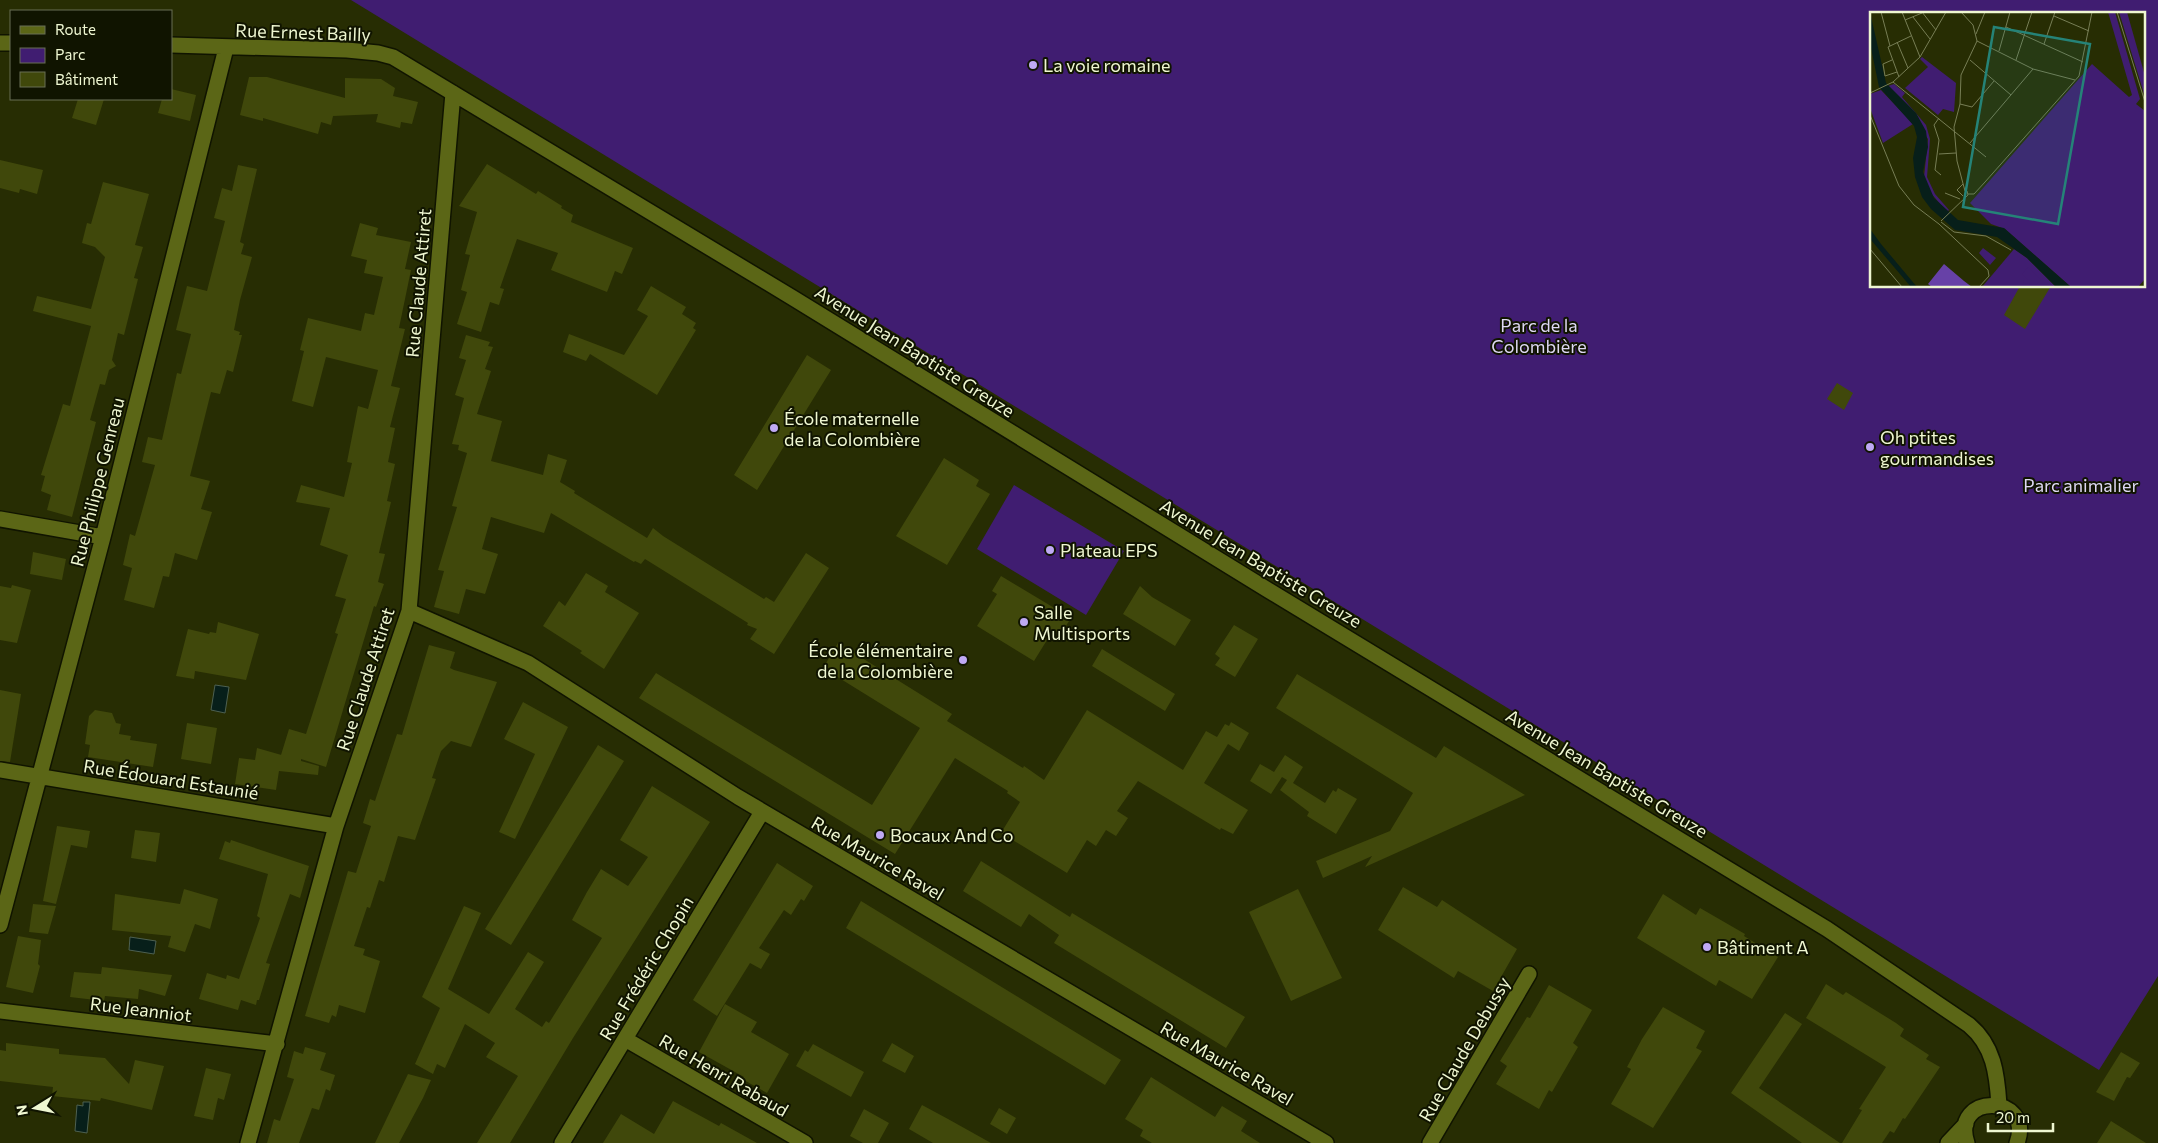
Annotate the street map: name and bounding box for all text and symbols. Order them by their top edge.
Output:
legend [10,10,172,100]
inset map [1870,12,2146,288]
street label: Rue Ernest Bailly [235,19,371,45]
text: Route [55,20,96,38]
text: Parc [55,45,85,63]
place label: La voie romaine [1043,54,1171,76]
marker: La voie romaine [1027,59,1039,71]
text: Bâtiment [55,70,118,88]
street label: Rue Claude Attiret [401,208,435,358]
street label: Avenue Jean Baptiste Greuze [811,280,1019,422]
park label: Parc de la Colombière [1491,314,1587,357]
street label: Rue Philippe Genreau [65,395,129,569]
place label: École maternelle de la Colombière [784,407,920,450]
marker: École maternelle de la Colombière [768,422,780,434]
place label: Oh ptites gourmandises [1880,426,1994,469]
marker: Oh ptites gourmandises [1864,441,1876,453]
park label: Parc animalier [2023,474,2139,496]
street label: Avenue Jean Baptiste Greuze [1156,494,1366,632]
place label: Plateau EPS [1060,539,1157,561]
marker: Plateau EPS [1044,544,1056,556]
place label: Salle Multisports [1034,601,1130,644]
street label: Rue Claude Attiret [331,605,399,753]
marker: Salle Multisports [1018,616,1030,628]
place label: École élémentaire de la Colombière [808,639,953,682]
marker: École élémentaire de la Colombière [957,654,969,666]
street label: Avenue Jean Baptiste Greuze [1502,704,1712,842]
street label: Rue Édouard Estaunié [82,754,260,804]
street label: Rue Maurice Ravel [808,811,948,905]
place label: Bocaux And Co [890,824,1013,846]
marker: Bocaux And Co [874,829,886,841]
street label: Rue Frédéric Chopin [594,892,698,1044]
place label: Bâtiment A [1717,936,1809,958]
marker: Bâtiment A [1701,941,1713,953]
street label: Rue Claude Debussy [1414,973,1514,1125]
street label: Rue Jeanniot [89,992,193,1026]
street label: Rue Maurice Ravel [1157,1016,1297,1110]
street label: Rue Henri Rabaud [656,1029,792,1121]
north arrow [10,1083,60,1133]
scale bar [1988,1100,2053,1132]
text: N [12,1104,31,1117]
text: 20 m [1996,1108,2030,1126]

